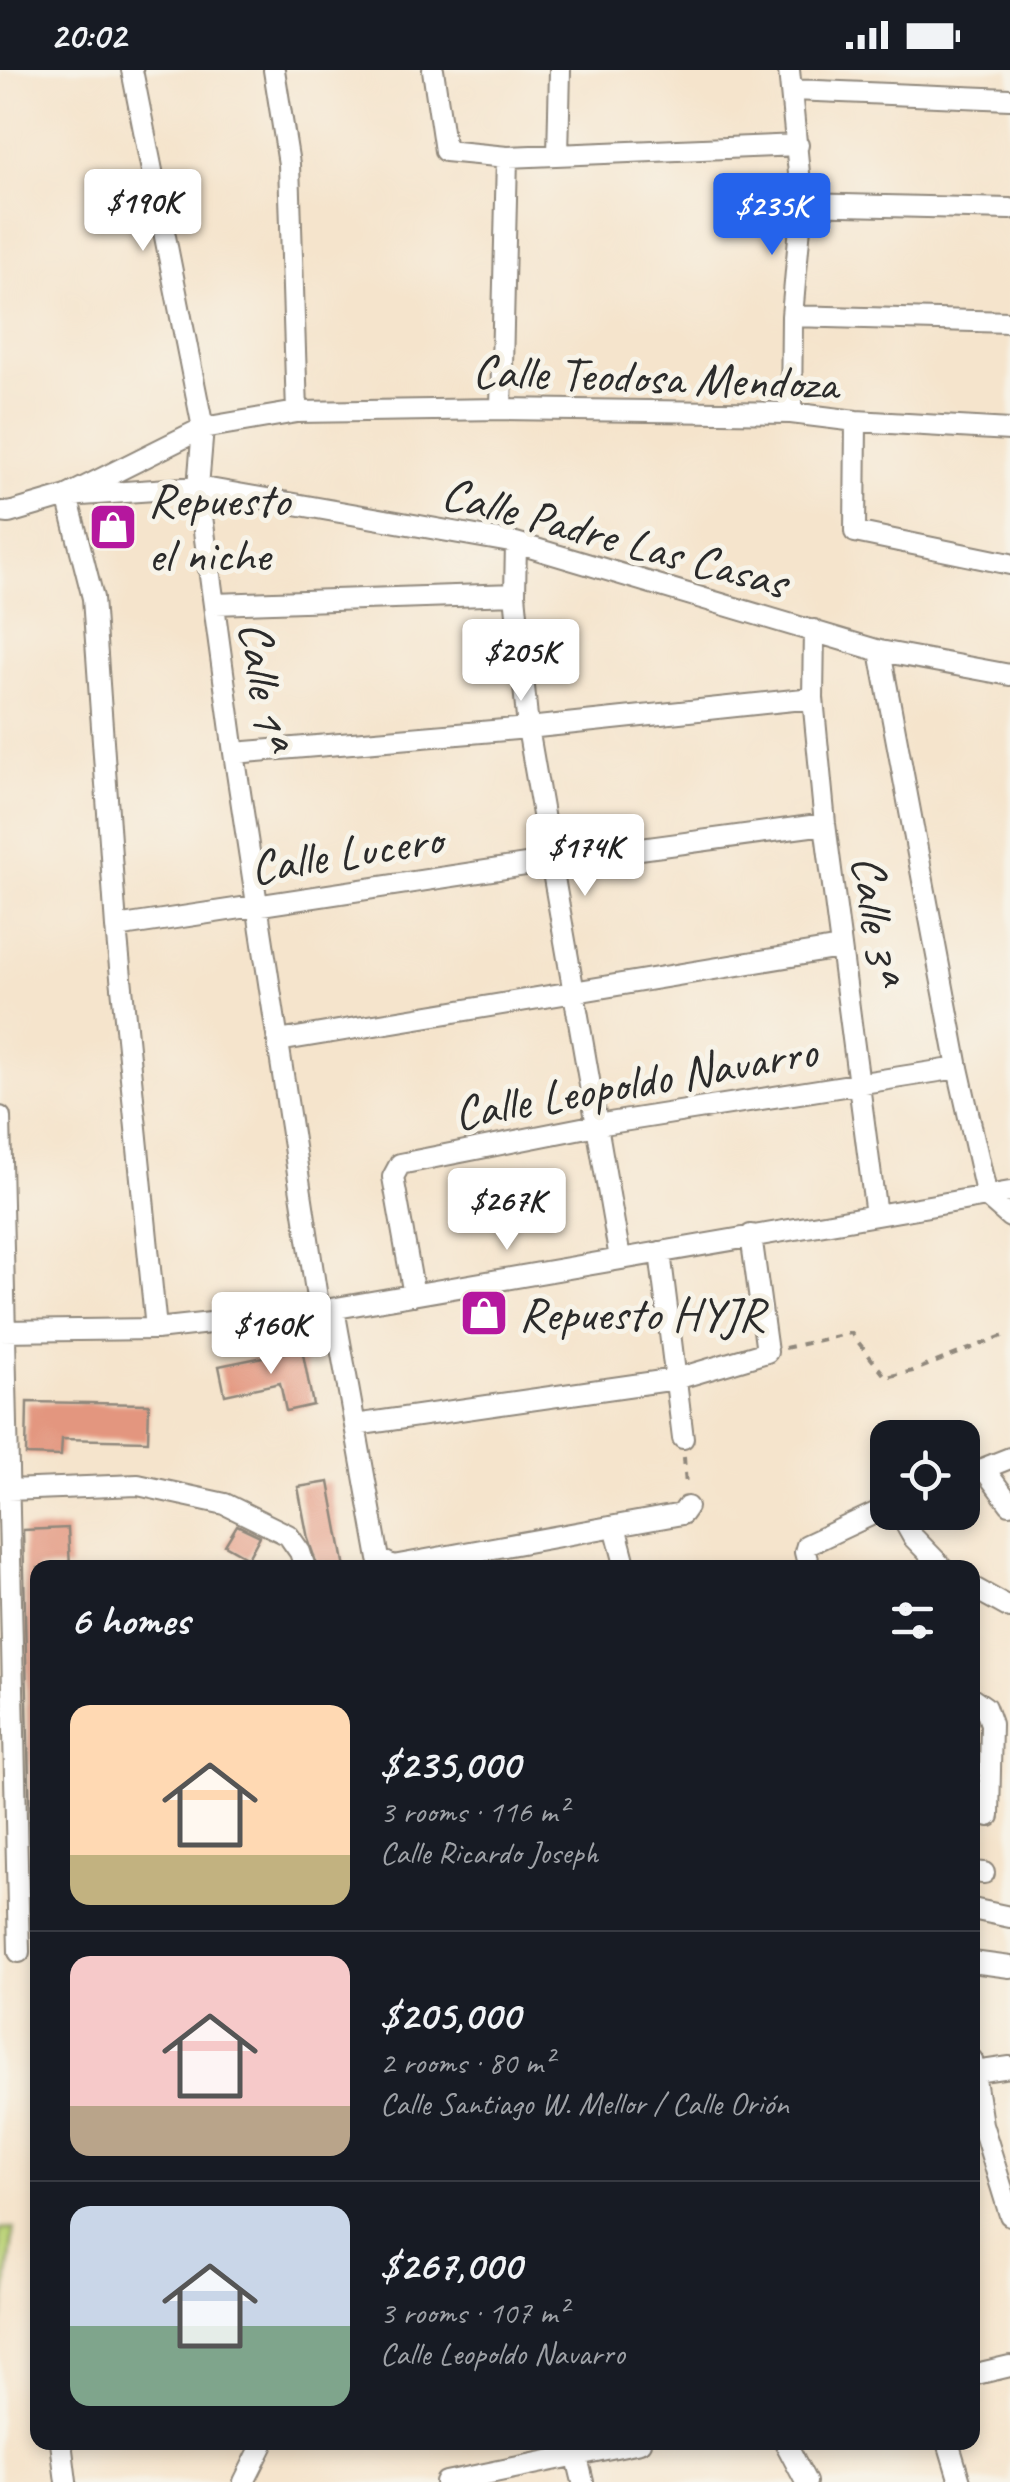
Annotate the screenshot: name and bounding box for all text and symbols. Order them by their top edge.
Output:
text: 20:02 [50,12,126,59]
pin: $190K [73,169,213,254]
pin: $235K [702,173,842,258]
text: $190K [106,181,180,222]
text: $235K [735,185,809,226]
street label: Calle Teodosa Mendoza [472,341,843,414]
street label: Calle Padre Las Casas [436,462,798,613]
place label: Repuesto el niche [148,470,293,585]
shop icon: Repuesto el niche [87,501,139,553]
street label: Calle 1ª [226,618,304,759]
pin: $205K [451,619,591,704]
text: $205K [484,631,558,672]
street label: Calle Lucero [246,807,451,898]
pin: $174K [515,814,655,899]
text: $174K [548,826,622,867]
street label: Calle 3ª [839,852,914,992]
street label: Calle Leopoldo Navarro [449,1020,823,1143]
pin: $267K [437,1168,577,1253]
text: $267K [470,1180,544,1221]
place label: Repuesto HYJR [519,1284,769,1344]
shop icon: Repuesto HYJR [458,1287,510,1339]
pin: $160K [201,1292,341,1377]
text: $160K [234,1304,308,1345]
map controls [870,1420,980,1530]
button: locate [870,1420,980,1530]
icon: filters [885,1593,940,1648]
text: 6 homes [70,1594,189,1647]
text: $235,000 [380,1738,520,1791]
icon: home [150,1745,270,1865]
text: 3 rooms · 116 m² [380,1791,567,1832]
text: Calle Ricardo Joseph [380,1832,598,1873]
text: $205,000 [380,1989,520,2042]
icon: home [150,1996,270,2116]
text: 2 rooms · 80 m² [380,2042,553,2083]
text: Calle Santiago W. Mellor / Calle Orión [380,2083,789,2124]
text: $267,000 [380,2239,521,2292]
icon: home [150,2246,270,2366]
text: 3 rooms · 107 m² [380,2292,567,2333]
text: Calle Leopoldo Navarro [380,2333,625,2374]

